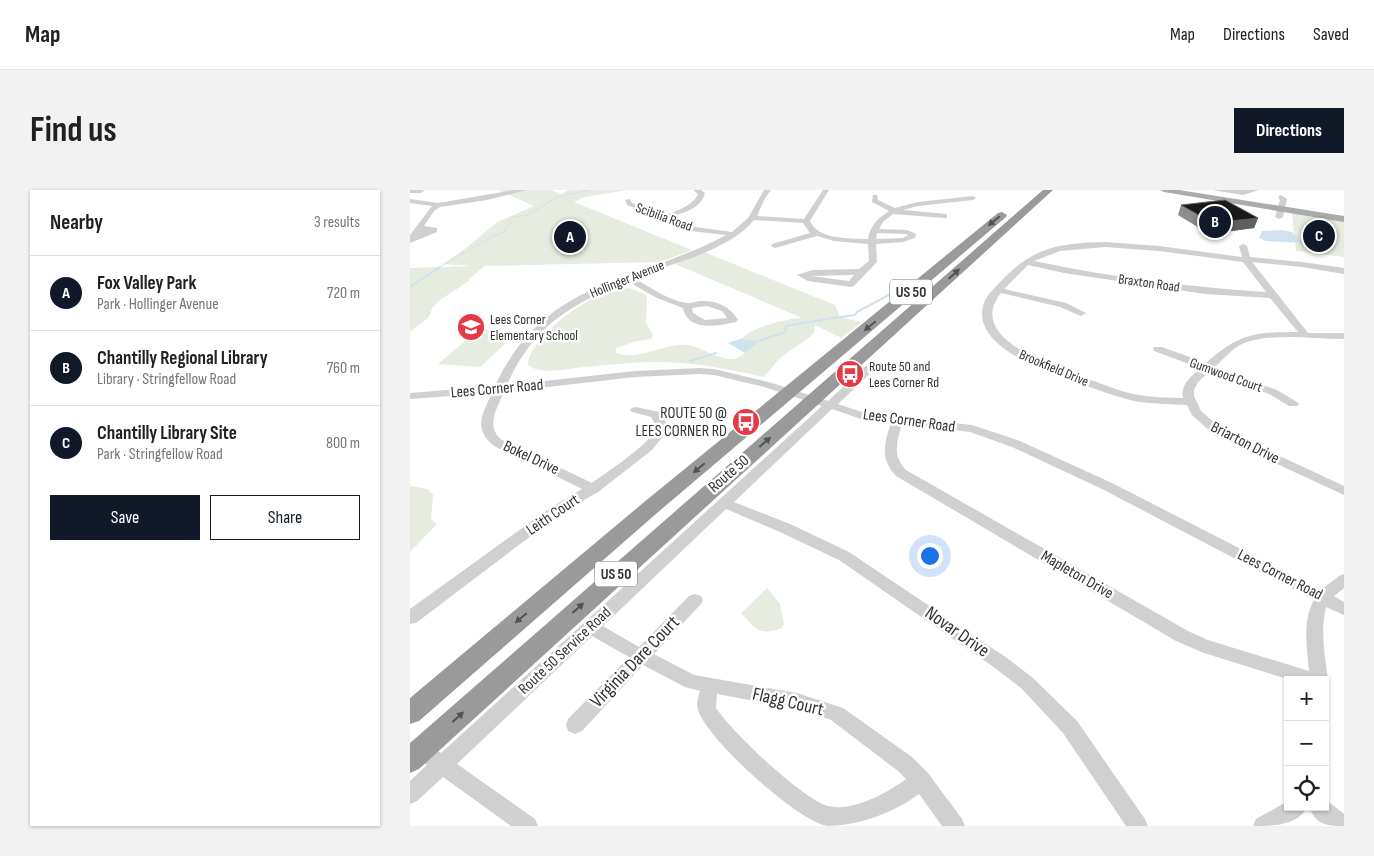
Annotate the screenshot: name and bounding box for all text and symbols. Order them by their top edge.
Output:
text: Map [25,20,60,49]
text: Map [1170,24,1195,45]
text: Directions [1223,24,1285,45]
text: Saved [1313,24,1349,45]
button: Directions [1234,108,1344,153]
text: Find us [30,109,117,152]
street label: Scibilia Road [633,199,695,235]
pin: B [1199,203,1231,241]
text: Nearby [50,210,103,235]
text: 3 results [314,213,360,232]
one-way arrow [988,216,1001,227]
pin: C [1303,217,1335,255]
pin: A [554,218,586,256]
street label: Hollinger Avenue [587,256,667,302]
one-way arrow [947,268,959,280]
street label: Braxton Road [1117,270,1181,296]
text: Fox Valley Park [97,272,196,295]
road number: US 50 [890,280,932,304]
text: A [62,284,70,303]
text: 720 m [327,284,360,303]
text: Park · Hollinger Avenue [97,295,219,314]
place label: Lees Corner Elementary School [490,311,578,344]
school or university icon: Lees Corner Elementary School [456,312,486,342]
one-way arrow [864,321,877,332]
street label: Brookfield Drive [1017,346,1091,390]
text: Chantilly Regional Library [97,347,268,370]
street label: Gumwood Court [1187,354,1265,396]
place label: Route 50 and Lees Corner Rd [869,358,939,391]
text: B [62,359,70,378]
text: 760 m [327,359,360,378]
bus stop icon: Route 50 and Lees Corner Rd [835,359,865,389]
text: Library · Stringfellow Road [97,370,236,389]
street label: Lees Corner Road [450,375,544,403]
place label: ROUTE 50 @ LEES CORNER RD [636,404,727,441]
street label: Lees Corner Road [862,405,956,437]
bus stop icon: ROUTE 50 @ LEES CORNER RD [731,407,761,437]
street label: Briarton Drive [1208,418,1282,468]
text: Chantilly Library Site [97,422,237,445]
text: C [62,434,70,453]
text: 800 m [326,434,360,453]
one-way arrow [759,436,771,448]
street label: Bokel Drive [500,437,562,479]
text: Park · Stringfellow Road [97,445,223,464]
street label: Route 50 [705,451,753,497]
one-way arrow [693,463,706,474]
street label: Leith Court [523,490,583,540]
button: Save [50,495,200,540]
button: Share [210,495,360,540]
your location [917,543,943,569]
street label: Lees Corner Road [1234,545,1326,605]
street label: Mapleton Drive [1037,547,1117,603]
road number: US 50 [595,562,637,586]
street label: Novar Drive [920,602,994,662]
street label: Route 50 Service Road [515,603,615,699]
one-way arrow [572,603,584,614]
street label: Virginia Dare Court [585,611,685,713]
one-way arrow [515,612,527,623]
map controls [1284,676,1329,811]
button: + [1284,676,1329,721]
street label: Flagg Court [750,683,826,721]
one-way arrow [451,711,463,723]
button: − [1284,721,1329,766]
button: locate [1284,766,1329,811]

